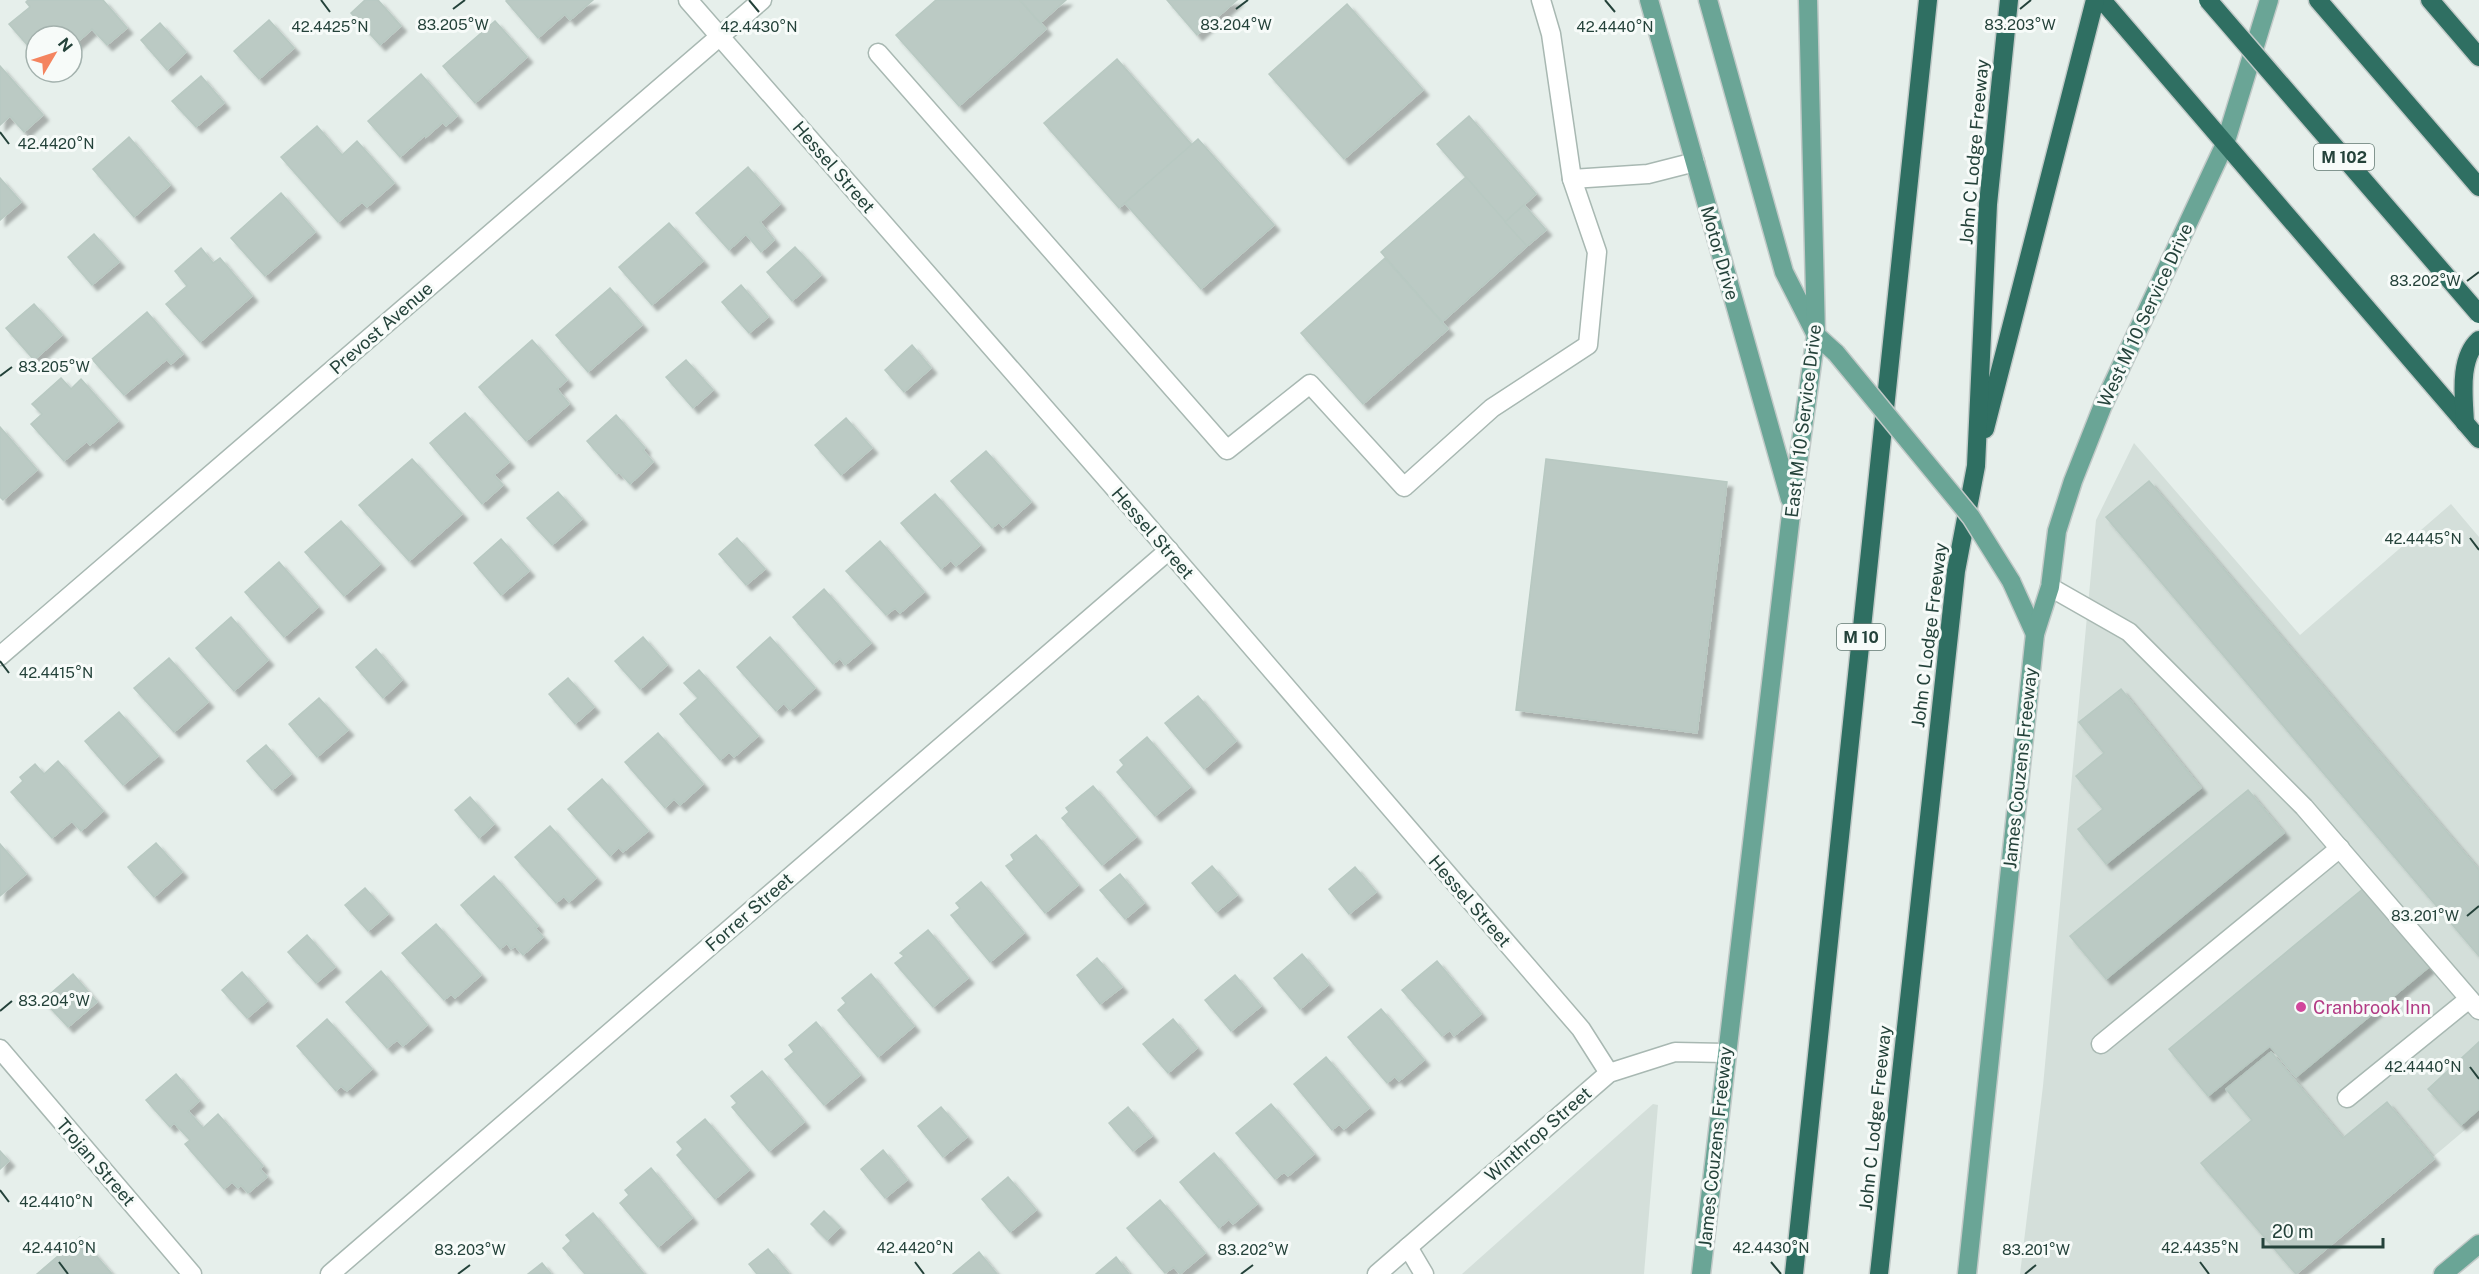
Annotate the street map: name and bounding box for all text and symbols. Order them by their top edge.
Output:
text: 83.205°W [417,16,489,33]
text: 83.204°W [1200,16,1272,33]
text: 83.203°W [1984,16,2056,33]
text: 42.4425°N [291,18,369,35]
text: 42.4430°N [720,18,798,35]
text: 42.4440°N [1576,18,1654,35]
north arrow [24,24,84,84]
text: N [54,34,77,56]
street label: John C Lodge Freeway [1955,58,1993,246]
street label: Hessel Street [788,117,880,217]
text: 42.4420°N [18,135,94,152]
road number: M 102 [2314,144,2374,170]
street label: Motor Drive [1697,203,1743,303]
street label: West M 10 Service Drive [2093,220,2197,410]
text: 83.202°W [2389,272,2461,289]
street label: Prevost Avenue [325,278,437,378]
street label: East M 10 Service Drive [1781,323,1825,519]
text: 83.205°W [18,358,90,375]
street label: Hessel Street [1107,483,1199,583]
text: 42.4445°N [2384,530,2462,547]
street label: John C Lodge Freeway [1907,541,1951,729]
road number: M 10 [1837,624,1885,650]
text: 42.4415°N [19,664,93,681]
street label: James Couzens Freeway [1999,666,2041,870]
street label: Hessel Street [1424,851,1516,951]
street label: Forrer Street [701,868,797,956]
text: 83.201°W [2391,907,2459,924]
text: 83.204°W [18,992,90,1009]
place label: Cranbrook Inn [2313,997,2431,1018]
marker: Cranbrook Inn [2294,1000,2308,1014]
street label: John C Lodge Freeway [1855,1024,1895,1212]
street label: James Couzens Freeway [1694,1045,1736,1249]
text: 42.4440°N [2384,1058,2462,1075]
street label: Winthrop Street [1481,1082,1595,1186]
street label: Trojan Street [52,1114,140,1210]
text: 42.4410°N [19,1193,93,1210]
scale bar [2263,1211,2383,1249]
text: 20 m [2272,1221,2314,1242]
text: 42.4410°N [22,1239,96,1256]
text: 42.4420°N [877,1239,953,1256]
text: 42.4430°N [1732,1239,1810,1256]
text: 42.4435°N [2161,1239,2239,1256]
text: 83.203°W [434,1241,506,1258]
text: 83.202°W [1217,1241,1289,1258]
text: 83.201°W [2002,1241,2070,1258]

